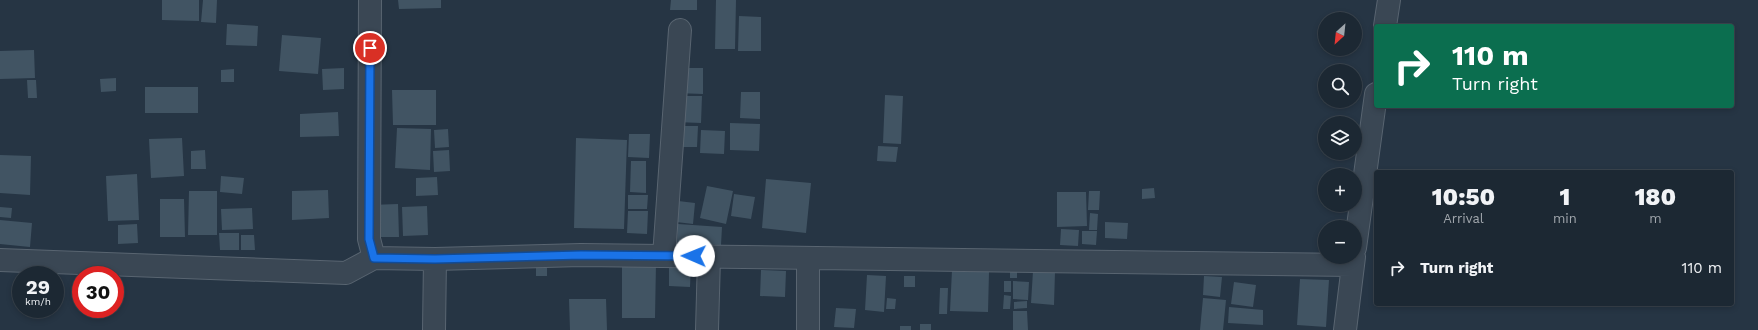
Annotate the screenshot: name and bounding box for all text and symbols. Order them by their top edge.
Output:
north arrow [1318,12,1362,56]
map controls [1318,12,1362,264]
pin [353,31,387,65]
icon: arrive [359,37,381,59]
text: 110 m [1452,39,1529,72]
icon: right [1386,40,1438,92]
button: search [1318,64,1362,108]
text: Turn right [1452,73,1538,94]
button: layers [1318,116,1362,160]
button: + [1318,168,1362,212]
text: 10:50 [1432,183,1495,211]
text: 1 [1560,183,1570,211]
text: 180 [1635,183,1676,211]
text: Arrival [1443,211,1484,226]
text: min [1553,211,1577,226]
text: m [1649,211,1662,226]
button: − [1318,220,1362,264]
position arrow [673,235,715,277]
icon: right [1386,257,1408,279]
text: Turn right [1420,259,1493,277]
text: 110 m [1682,259,1722,277]
speed limit sign: 30 [72,266,124,318]
text: 29 [26,275,50,299]
text: km/h [25,296,51,307]

